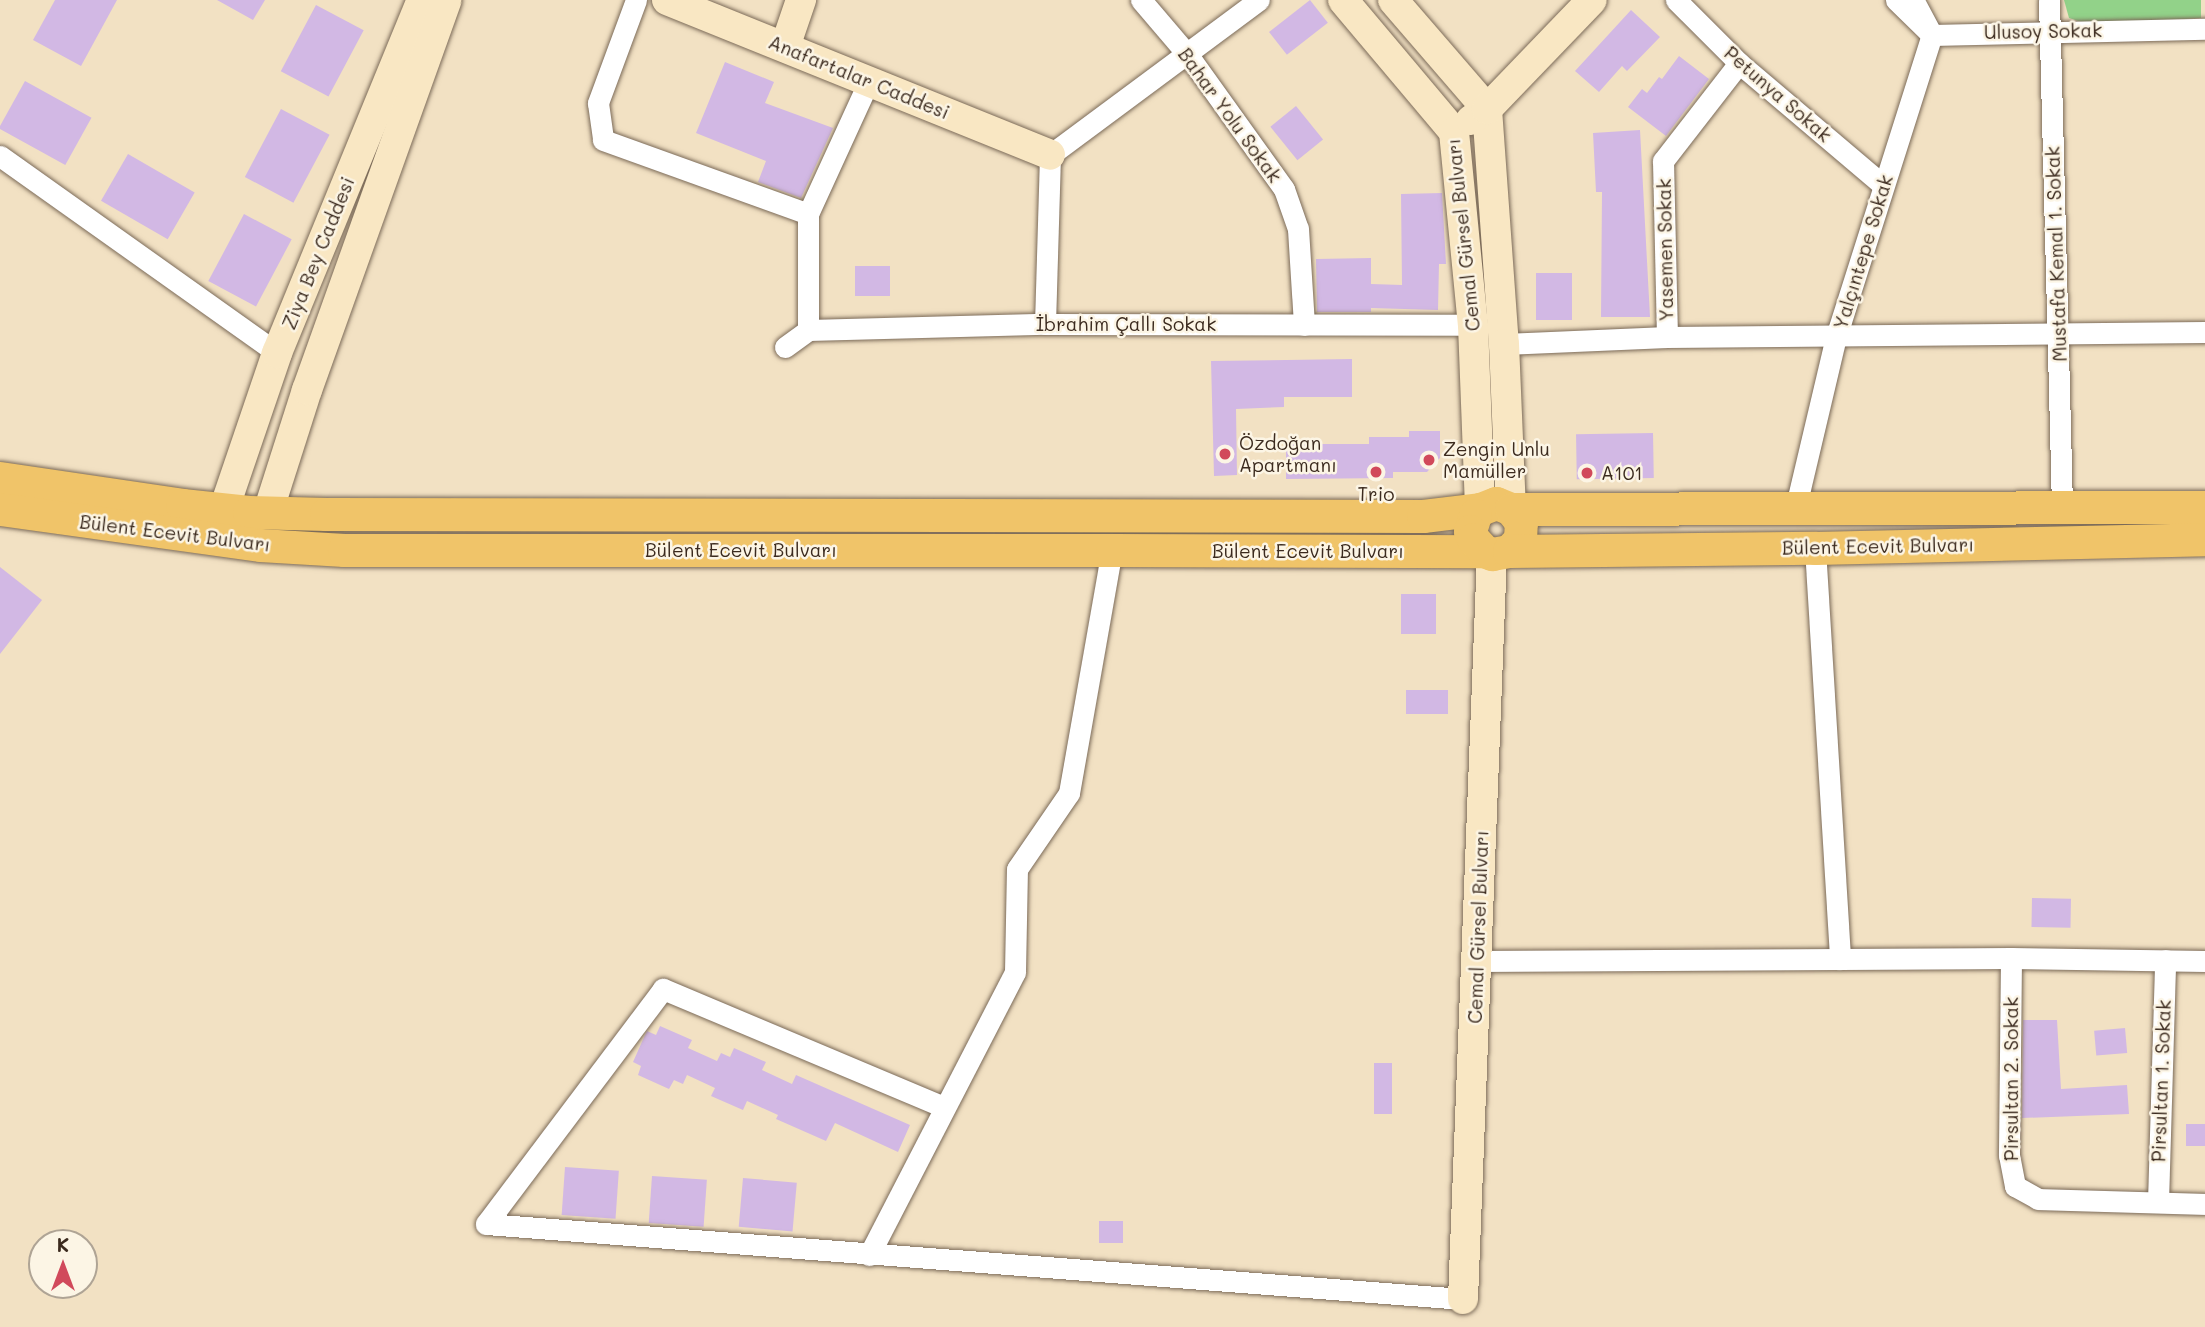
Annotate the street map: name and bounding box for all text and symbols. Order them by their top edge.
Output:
street label: Ulusoy Sokak [1984,19,2102,43]
street label: Anafartalar Caddesi [765,30,953,124]
street label: Petunya Sokak [1720,41,1836,147]
street label: Bahar Yolu Sokak [1174,43,1286,187]
street label: Cemal Gürsel Bulvarı [1442,138,1484,332]
street label: Mustafa Kemal 1. Sokak [2041,146,2071,362]
street label: Yalçıntepe Sokak [1829,172,1897,332]
street label: Ziya Bey Caddesi [277,173,359,333]
street label: Yasemen Sokak [1652,178,1678,322]
street label: İbrahim Çallı Sokak [1036,313,1216,335]
place label: Özdoğan Apartmanı [1239,432,1337,476]
place label: Zengin Unlu Mamüller [1443,438,1550,482]
marker: Özdoğan Apartmanı [1217,446,1233,462]
marker: Zengin Unlu Mamüller [1421,452,1437,468]
place label: A101 [1601,462,1643,484]
marker: Trio [1368,464,1384,480]
marker: A101 [1579,465,1595,481]
place label: Trio [1357,483,1395,505]
street label: Bülent Ecevit Bulvarı [78,510,272,556]
street label: Bülent Ecevit Bulvarı [1782,533,1974,559]
street label: Bülent Ecevit Bulvarı [645,539,837,561]
street label: Bülent Ecevit Bulvarı [1212,540,1404,562]
street label: Cemal Gürsel Bulvarı [1463,830,1493,1024]
street label: Pirsultan 2. Sokak [2000,997,2022,1161]
street label: Pirsultan 1. Sokak [2147,999,2175,1163]
north arrow [28,1229,98,1299]
text: K [57,1232,69,1257]

